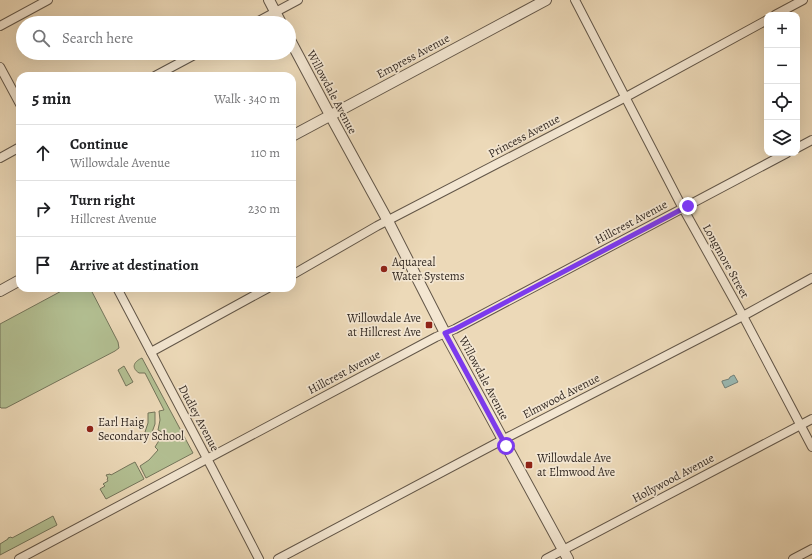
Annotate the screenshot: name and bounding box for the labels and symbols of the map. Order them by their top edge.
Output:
street label: Empress Avenue [374,30,452,82]
street label: Willowdale Avenue [303,47,361,137]
street label: Princess Avenue [485,110,563,162]
street label: Hillcrest Avenue [592,196,670,248]
route end [679,197,697,215]
street label: Longmore Street [699,221,753,301]
place label: Aquareal Water Systems [391,254,465,284]
marker: Aquareal Water Systems [379,264,389,274]
place label: Willowdale Ave at Hillcrest Ave [346,310,421,340]
marker: Willowdale Ave at Hillcrest Ave [424,320,434,330]
street label: Willowdale Avenue [455,333,513,423]
street label: Hillcrest Avenue [305,346,383,398]
street label: Elmwood Avenue [520,370,602,422]
street label: Dudley Avenue [175,382,223,454]
place label: Earl Haig Secondary School [98,414,184,444]
marker: Earl Haig Secondary School [85,424,95,434]
route start [497,437,515,455]
place label: Willowdale Ave at Elmwood Ave [536,450,615,480]
street label: Hollywood Avenue [629,450,717,506]
marker: Willowdale Ave at Elmwood Ave [524,460,534,470]

